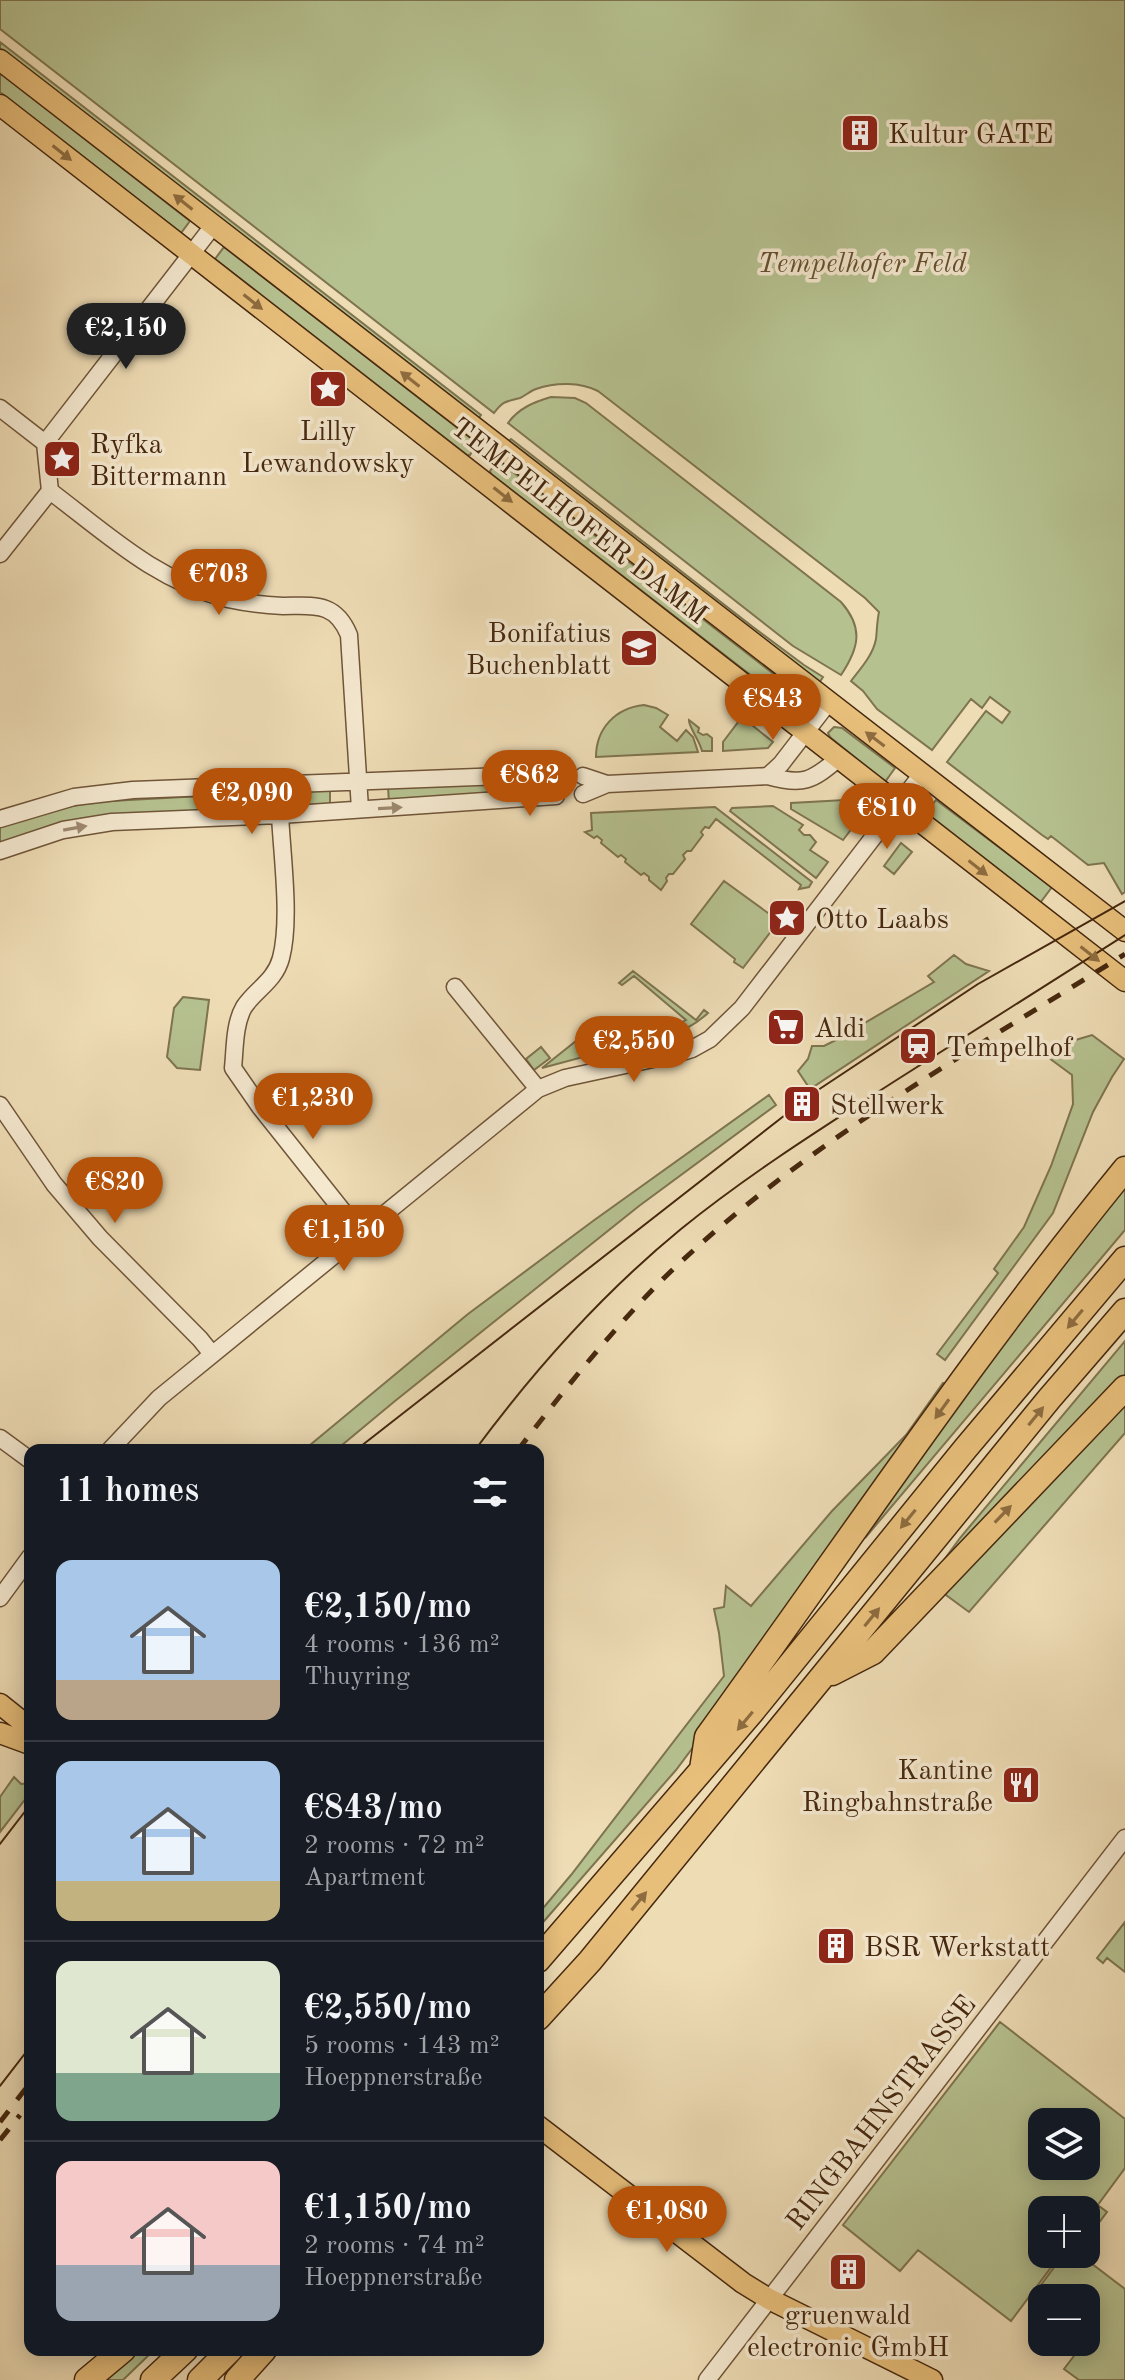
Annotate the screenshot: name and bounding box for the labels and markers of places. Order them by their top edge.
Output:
building icon: Kultur GATE [839,112,881,154]
place label: Kultur GATE [888,122,1053,150]
pin: €2,150 [61,303,191,371]
place icon: Lilly Lewandowsky [307,368,349,410]
place label: Lilly Lewandowsky [242,419,415,479]
place label: Ryfka Bittermann [90,432,227,492]
place icon: Ryfka Bittermann [41,438,83,480]
pin: €703 [172,549,266,617]
place label: Bonifatius Buchenblatt [466,621,611,681]
school or university icon: Bonifatius Buchenblatt [618,627,660,669]
pin: €843 [726,674,820,742]
pin: €862 [483,750,577,818]
pin: €2,090 [187,768,317,836]
pin: €810 [840,783,934,851]
place icon: Otto Laabs [766,897,808,939]
place label: Otto Laabs [815,907,949,935]
supermarket icon: Aldi [765,1006,807,1048]
pin: €2,550 [569,1016,699,1084]
place label: Aldi [814,1016,865,1044]
station icon: Tempelhof [897,1025,939,1067]
place label: Tempelhof [946,1035,1074,1063]
pin: €1,230 [248,1073,378,1141]
building icon: Stellwerk [781,1083,823,1125]
place label: Stellwerk [830,1093,944,1121]
pin: €820 [68,1157,162,1225]
pin: €1,150 [279,1205,409,1273]
place label: Kantine Ringbahnstraße [802,1758,993,1818]
restaurant icon: Kantine Ringbahnstraße [1000,1764,1042,1806]
building icon: BSR Werkstatt [815,1925,857,1967]
place label: BSR Werkstatt [864,1935,1050,1963]
pin: €1,080 [602,2186,732,2254]
building icon: gruenwald electronic GmbH [827,2251,869,2293]
place label: gruenwald electronic GmbH [747,2303,949,2363]

